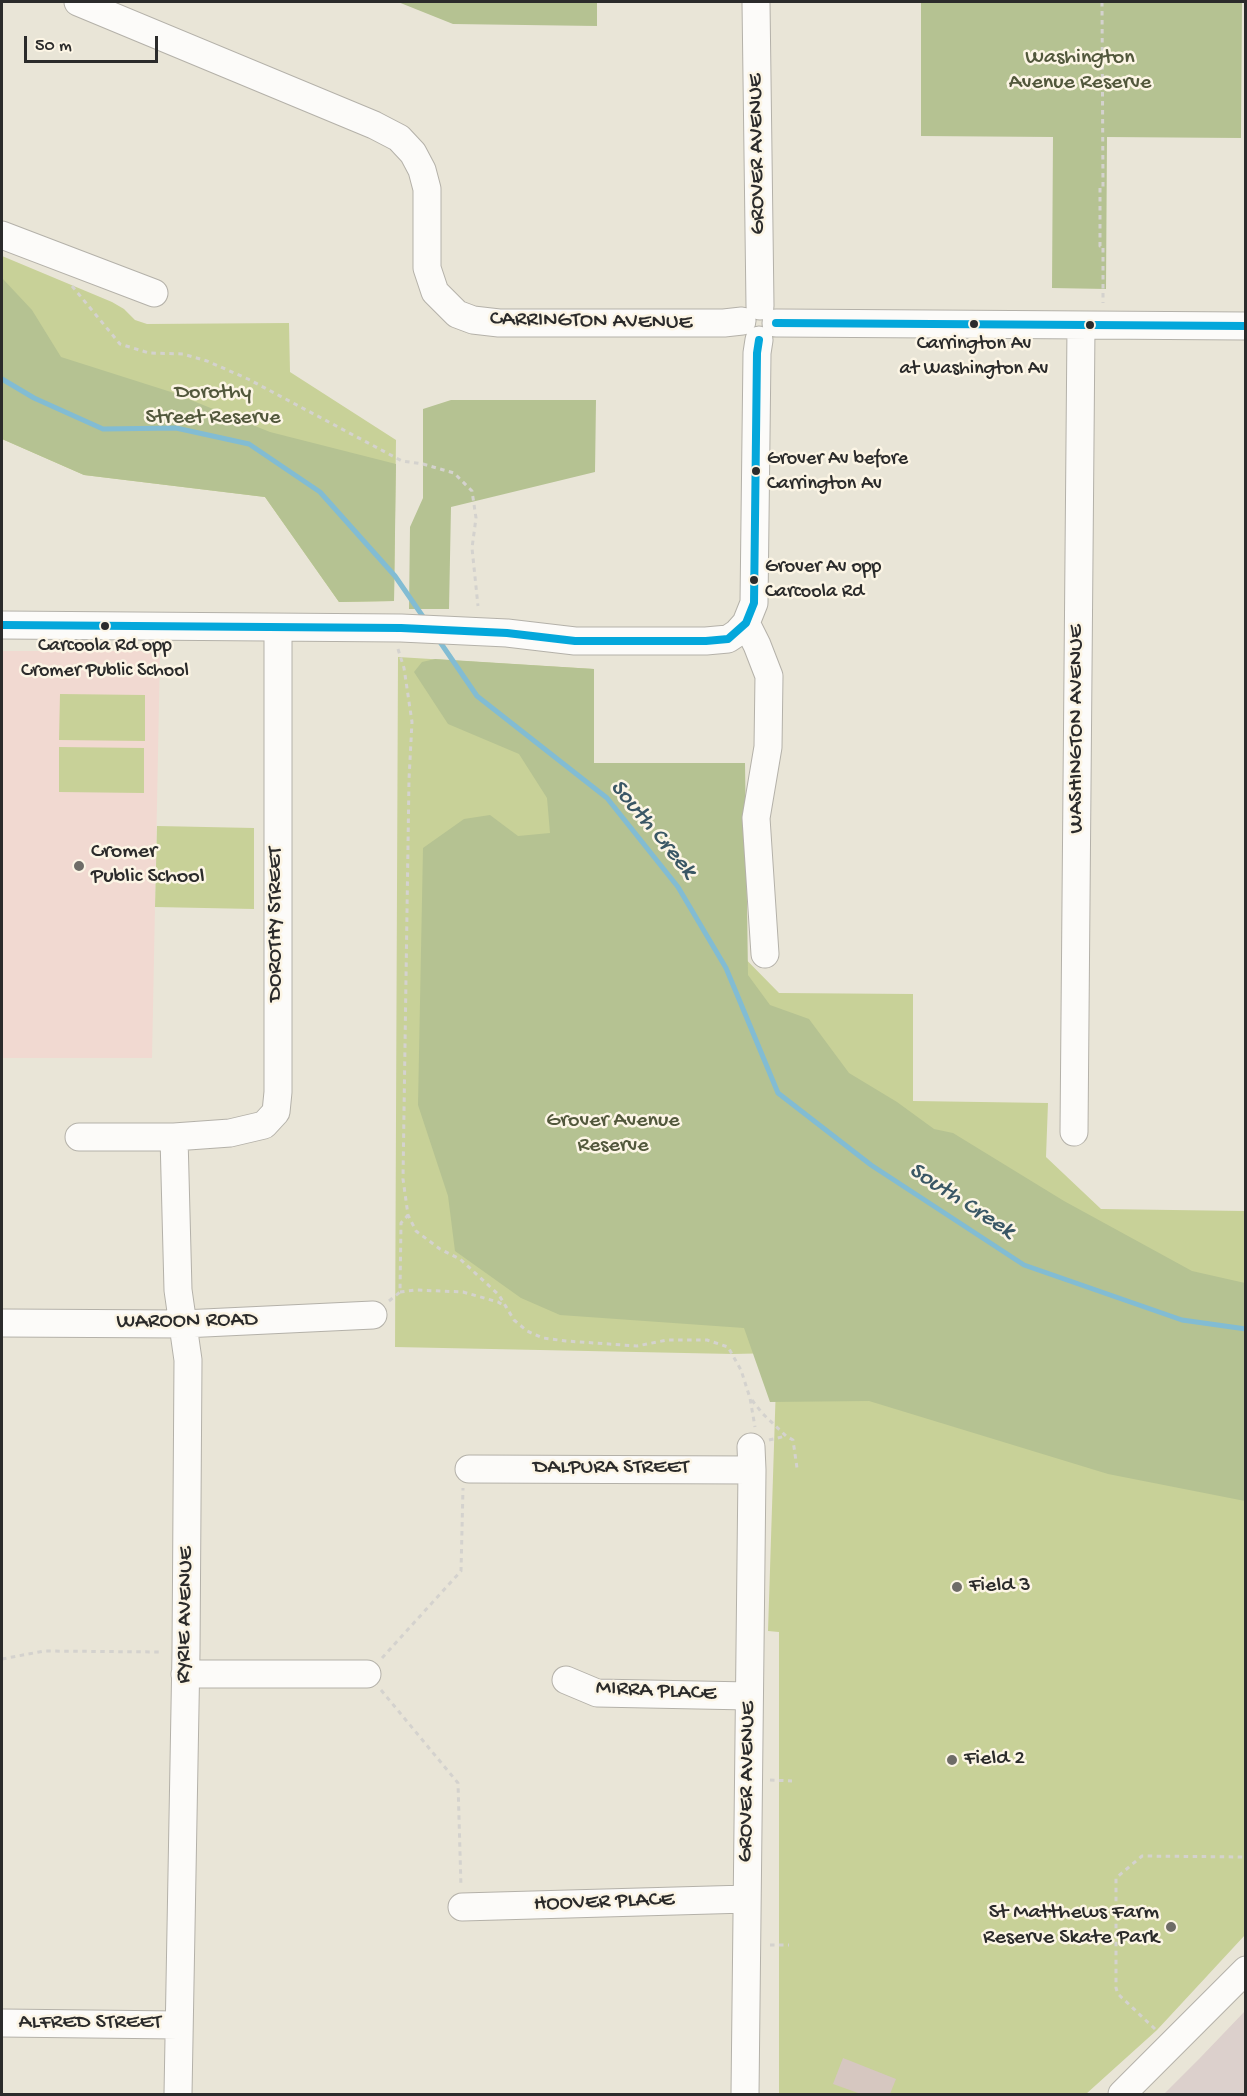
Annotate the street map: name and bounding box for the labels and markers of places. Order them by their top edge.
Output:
marker: Carrington Av at Washington Av [968,318,980,330]
unlabelled marker [1084,319,1096,331]
place label: Carrington Av at Washington Av [900,333,1048,380]
place label: Grover Av before Carrington Av [767,448,908,495]
marker: Grover Av before Carrington Av [750,465,762,477]
place label: Grover Av opp Carcoola Rd [765,556,881,603]
marker: Grover Av opp Carcoola Rd [748,574,760,586]
marker: Carcoola Rd opp Cromer Public School [99,620,111,632]
place label: Carcoola Rd opp Cromer Public School [21,635,189,682]
place label: Cromer Public School [91,840,205,891]
marker: Cromer Public School [72,859,86,873]
place label: Field 3 [969,1574,1031,1600]
marker: Field 3 [950,1580,964,1594]
place label: Field 2 [964,1747,1025,1773]
marker: Field 2 [945,1753,959,1767]
place label: St Matthews Farm Reserve Skate Park [983,1901,1159,1952]
marker: St Matthews Farm Reserve Skate Park [1164,1920,1178,1934]

